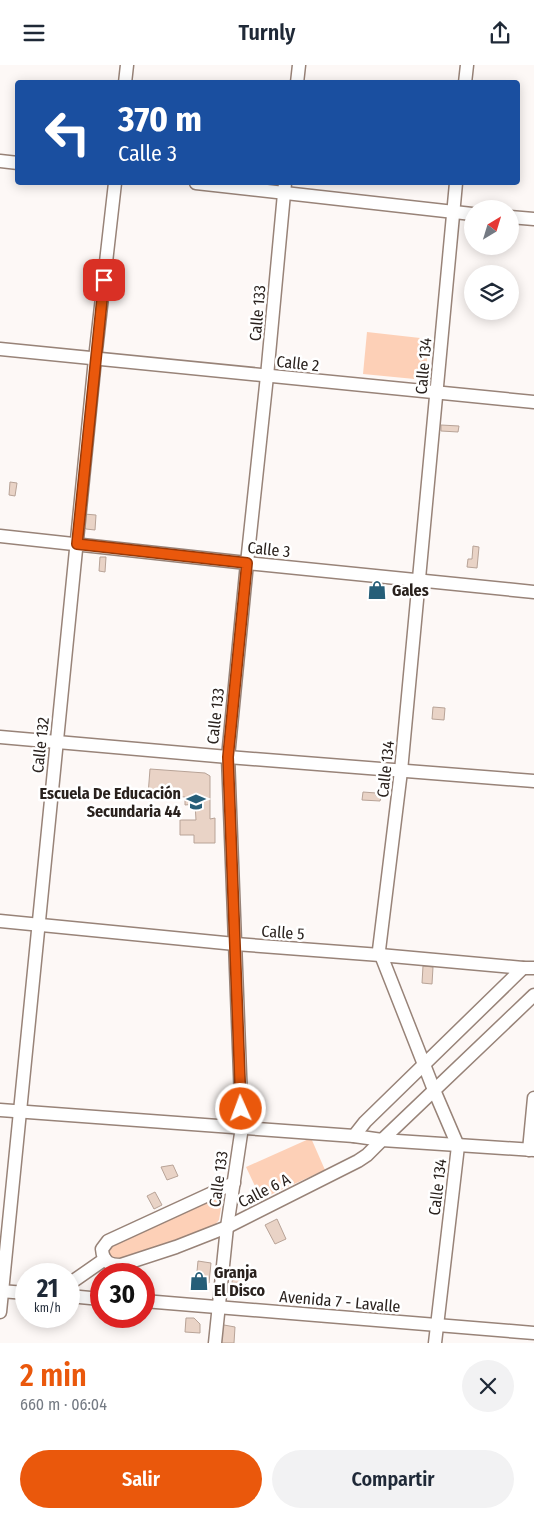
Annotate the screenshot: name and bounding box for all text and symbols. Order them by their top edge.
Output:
icon: menu [20,19,48,47]
text: Turnly [239,19,295,46]
icon: share [486,19,514,47]
text: 370 m [118,98,202,140]
icon: left [35,100,100,165]
text: Calle 3 [118,140,177,167]
north arrow [464,200,519,255]
map controls [464,200,519,320]
pin [83,259,125,301]
button: layers [464,265,519,320]
icon: arrive [90,266,118,294]
street label: Calle 133 [246,284,269,342]
street label: Calle 134 [412,337,435,395]
street label: Calle 2 [276,352,320,375]
street label: Calle 3 [247,538,291,561]
shop icon: Gales [366,579,388,601]
place label: Gales [392,581,429,600]
street label: Calle 133 [203,687,228,745]
street label: Calle 132 [28,716,53,774]
street label: Calle 134 [373,740,398,798]
place label: Escuela De Educación Secundaria 44 [40,784,181,821]
school or university icon: Escuela De Educación Secundaria 44 [185,791,207,813]
street label: Calle 5 [261,922,305,943]
position arrow [214,1082,266,1134]
street label: Calle 133 [205,1150,232,1208]
street label: Calle 134 [425,1157,450,1216]
street label: Calle 6 A [235,1169,294,1212]
speed limit sign: 30 [90,1263,155,1328]
place label: Granja El Disco [214,1263,265,1300]
shop icon: Granja El Disco [188,1270,210,1292]
text: 21 [37,1274,58,1304]
street label: Avenida 7 - Lavalle [279,1287,401,1316]
text: km/h [34,1301,61,1315]
text: 2 min [20,1358,87,1394]
button: close [462,1360,514,1412]
text: 660 m · 06:04 [20,1395,107,1414]
button: Salir [20,1450,262,1508]
button: Compartir [272,1450,514,1508]

